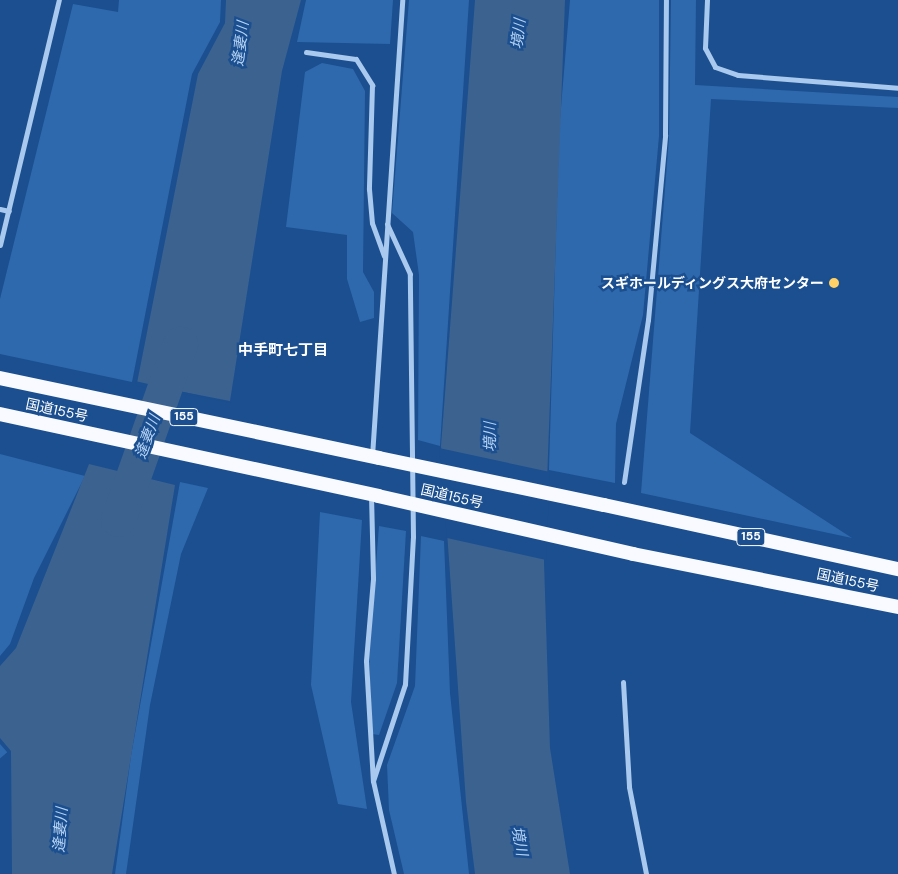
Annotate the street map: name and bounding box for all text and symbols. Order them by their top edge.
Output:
water label: 境川 [508,18,530,50]
water label: 逢妻川 [229,21,253,67]
place label: スギホールディングス大府センター [600,275,824,291]
marker: スギホールディングス大府センター [828,277,840,289]
district label: 中手町七丁目 [238,342,328,360]
street label: 国道155号 [24,395,90,425]
road number: 155 [169,408,199,427]
water label: 逢妻川 [132,413,164,461]
water label: 境川 [482,422,500,452]
street label: 国道155号 [419,481,485,511]
road number: 155 [736,528,766,546]
street label: 国道155号 [815,565,881,595]
water label: 逢妻川 [50,807,72,853]
water label: 境川 [508,825,530,857]

